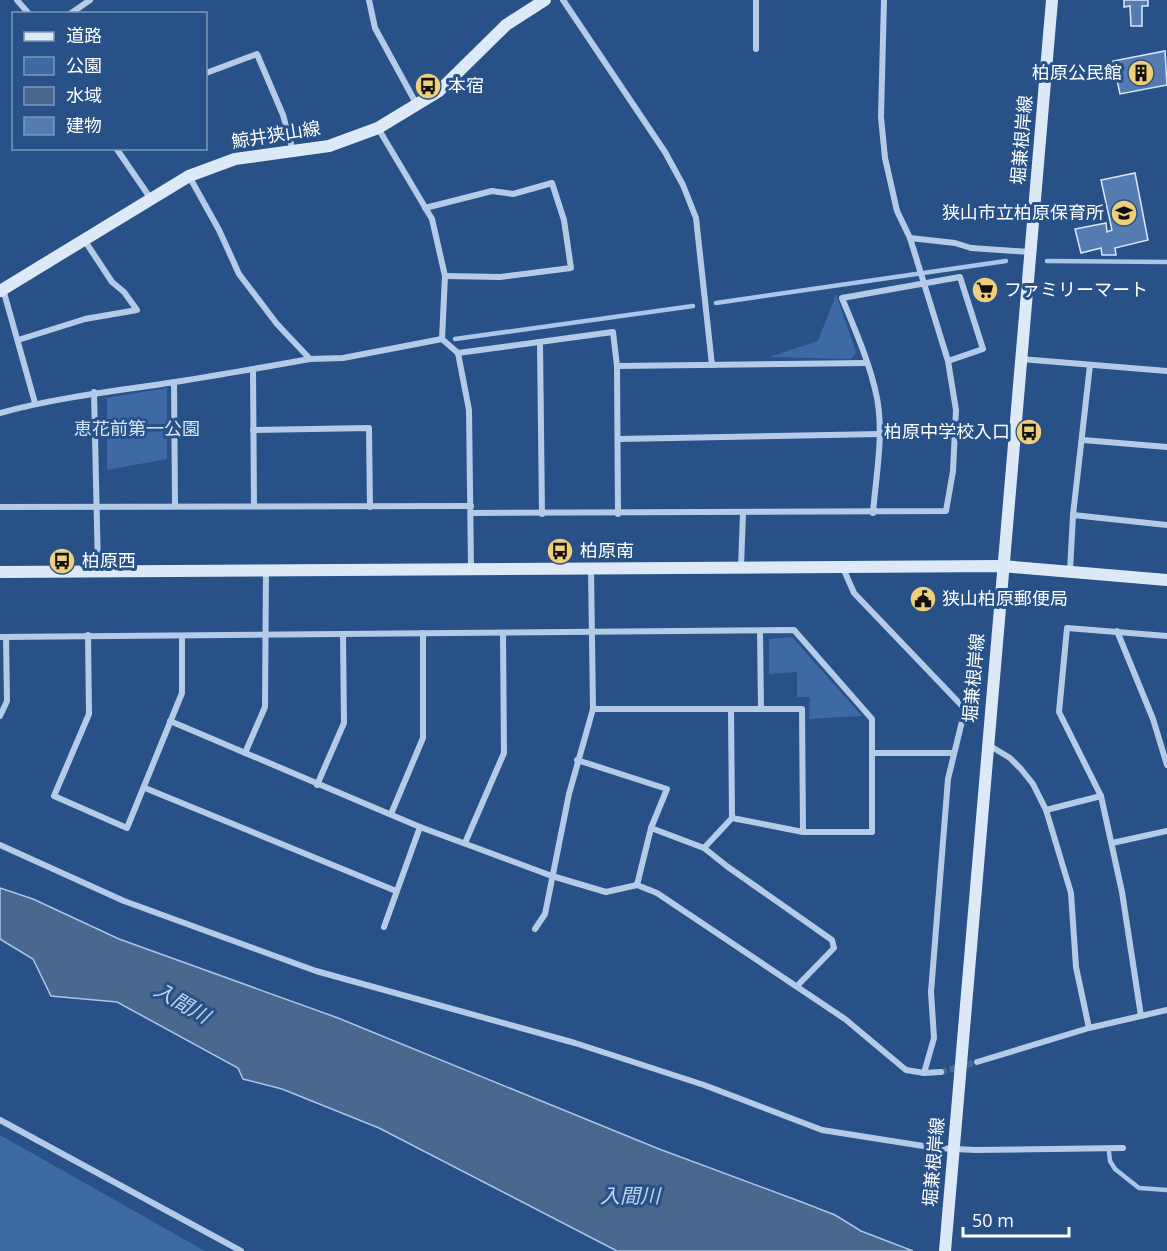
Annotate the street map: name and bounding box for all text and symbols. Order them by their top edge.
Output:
legend [12,12,207,150]
text: 道路 [66,23,102,47]
text: 公園 [66,53,102,77]
building icon: 柏原公民館 [1126,58,1156,88]
place label: 柏原公民館 [1032,60,1122,84]
bus stop icon: 本宿 [413,71,443,101]
place label: 本宿 [448,73,484,97]
text: 水域 [66,83,102,107]
street label: 堀兼根岸線 [1005,94,1037,186]
text: 建物 [66,113,102,137]
street label: 鯨井狭山線 [230,115,322,153]
school or university icon: 狭山市立柏原保育所 [1109,198,1139,228]
place label: 狭山市立柏原保育所 [942,200,1104,224]
supermarket icon: ファミリーマート [970,275,1000,305]
place label: ファミリーマート [1004,277,1148,301]
park label: 恵花前第一公園 [74,416,200,440]
bus stop icon: 柏原中学校入口 [1014,417,1044,447]
place label: 柏原中学校入口 [884,419,1010,443]
bus stop icon: 柏原南 [545,536,575,566]
place label: 柏原南 [580,538,634,562]
bus stop icon: 柏原西 [47,546,77,576]
place label: 柏原西 [82,548,136,572]
public building icon: 狭山柏原郵便局 [908,584,938,614]
place label: 狭山柏原郵便局 [942,586,1068,610]
street label: 堀兼根岸線 [957,632,989,724]
water label: 入間川 [150,976,217,1030]
street label: 堀兼根岸線 [917,1116,949,1208]
water label: 入間川 [600,1182,662,1209]
scale bar [963,1200,1070,1238]
text: 50 m [972,1208,1014,1232]

